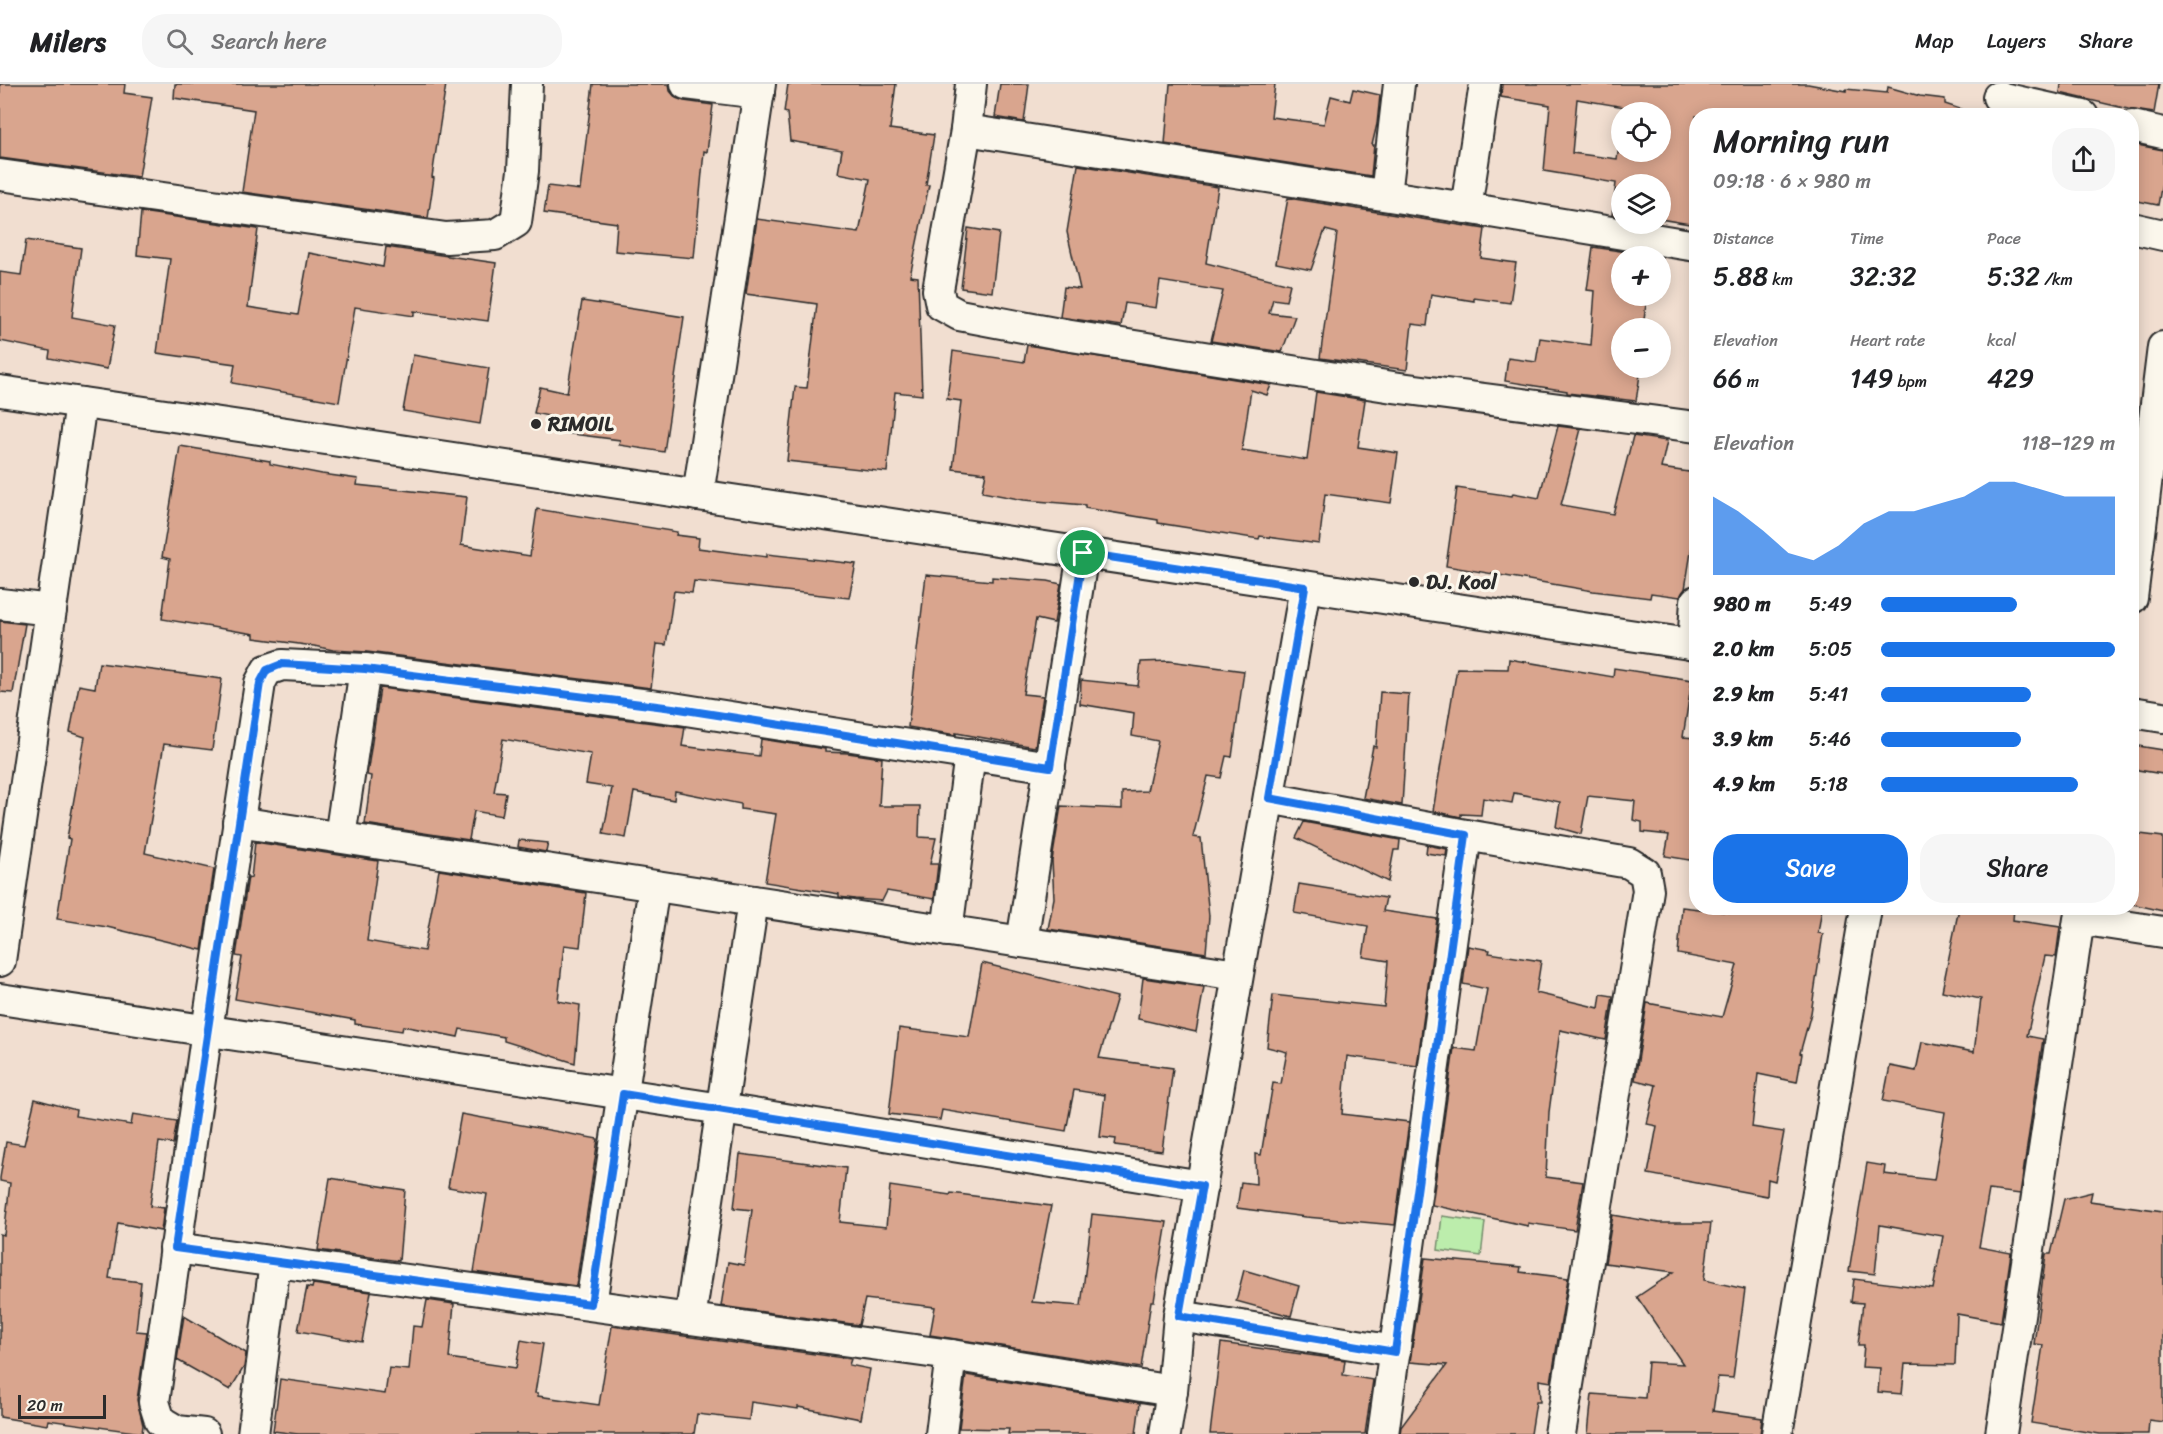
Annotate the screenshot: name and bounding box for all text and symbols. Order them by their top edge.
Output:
search box [142,14,562,68]
text: Milers [30,17,106,66]
text: Search here [211,22,327,61]
text: Map [1915,22,1954,60]
text: Layers [1987,22,2046,60]
text: Share [2079,22,2133,60]
icon: search [163,25,196,58]
map controls [1611,102,1671,378]
button: locate [1611,102,1671,162]
text: Morning run [1713,112,1889,170]
button: share [2052,128,2115,191]
text: 09:18 · 6 × 980 m [1713,164,1871,199]
button: layers [1611,174,1671,234]
text: Distance [1713,224,1774,253]
text: Time [1850,224,1884,253]
text: Pace [1987,224,2021,253]
button: + [1611,246,1671,306]
text: 5.88 [1713,253,1768,299]
text: 32:32 [1850,253,1916,299]
text: 5:32 [1987,253,2040,299]
text: km [1768,265,1793,294]
text: /km [2040,265,2073,294]
button: − [1611,318,1671,378]
text: Elevation [1713,326,1778,355]
text: Heart rate [1850,326,1925,355]
text: kcal [1987,326,2016,355]
text: 66 [1713,355,1743,401]
text: 149 [1850,355,1893,401]
text: 429 [1987,355,2034,401]
text: m [1743,367,1759,396]
text: bpm [1893,367,1927,396]
place label: RIMOIL [547,407,614,442]
marker: RIMOIL [529,417,543,431]
text: Elevation [1713,426,1794,461]
text: 118–129 m [2021,426,2115,461]
pin [1057,527,1108,578]
icon: arrive [1066,536,1099,569]
place label: DJ. Kool [1426,565,1498,600]
marker: DJ. Kool [1407,575,1421,589]
text: 980 m [1713,587,1771,622]
text: 5:49 [1809,587,1852,622]
text: 2.0 km [1713,632,1774,667]
text: 5:05 [1809,632,1852,667]
text: 2.9 km [1713,677,1774,712]
text: 5:41 [1809,677,1848,712]
text: 3.9 km [1713,722,1773,757]
text: 5:46 [1809,722,1851,757]
text: 4.9 km [1713,767,1775,802]
text: 5:18 [1809,767,1848,802]
button: Save [1713,834,1908,903]
button: Share [1920,834,2115,903]
text: 20 m [27,1391,63,1420]
scale bar [18,1392,106,1420]

